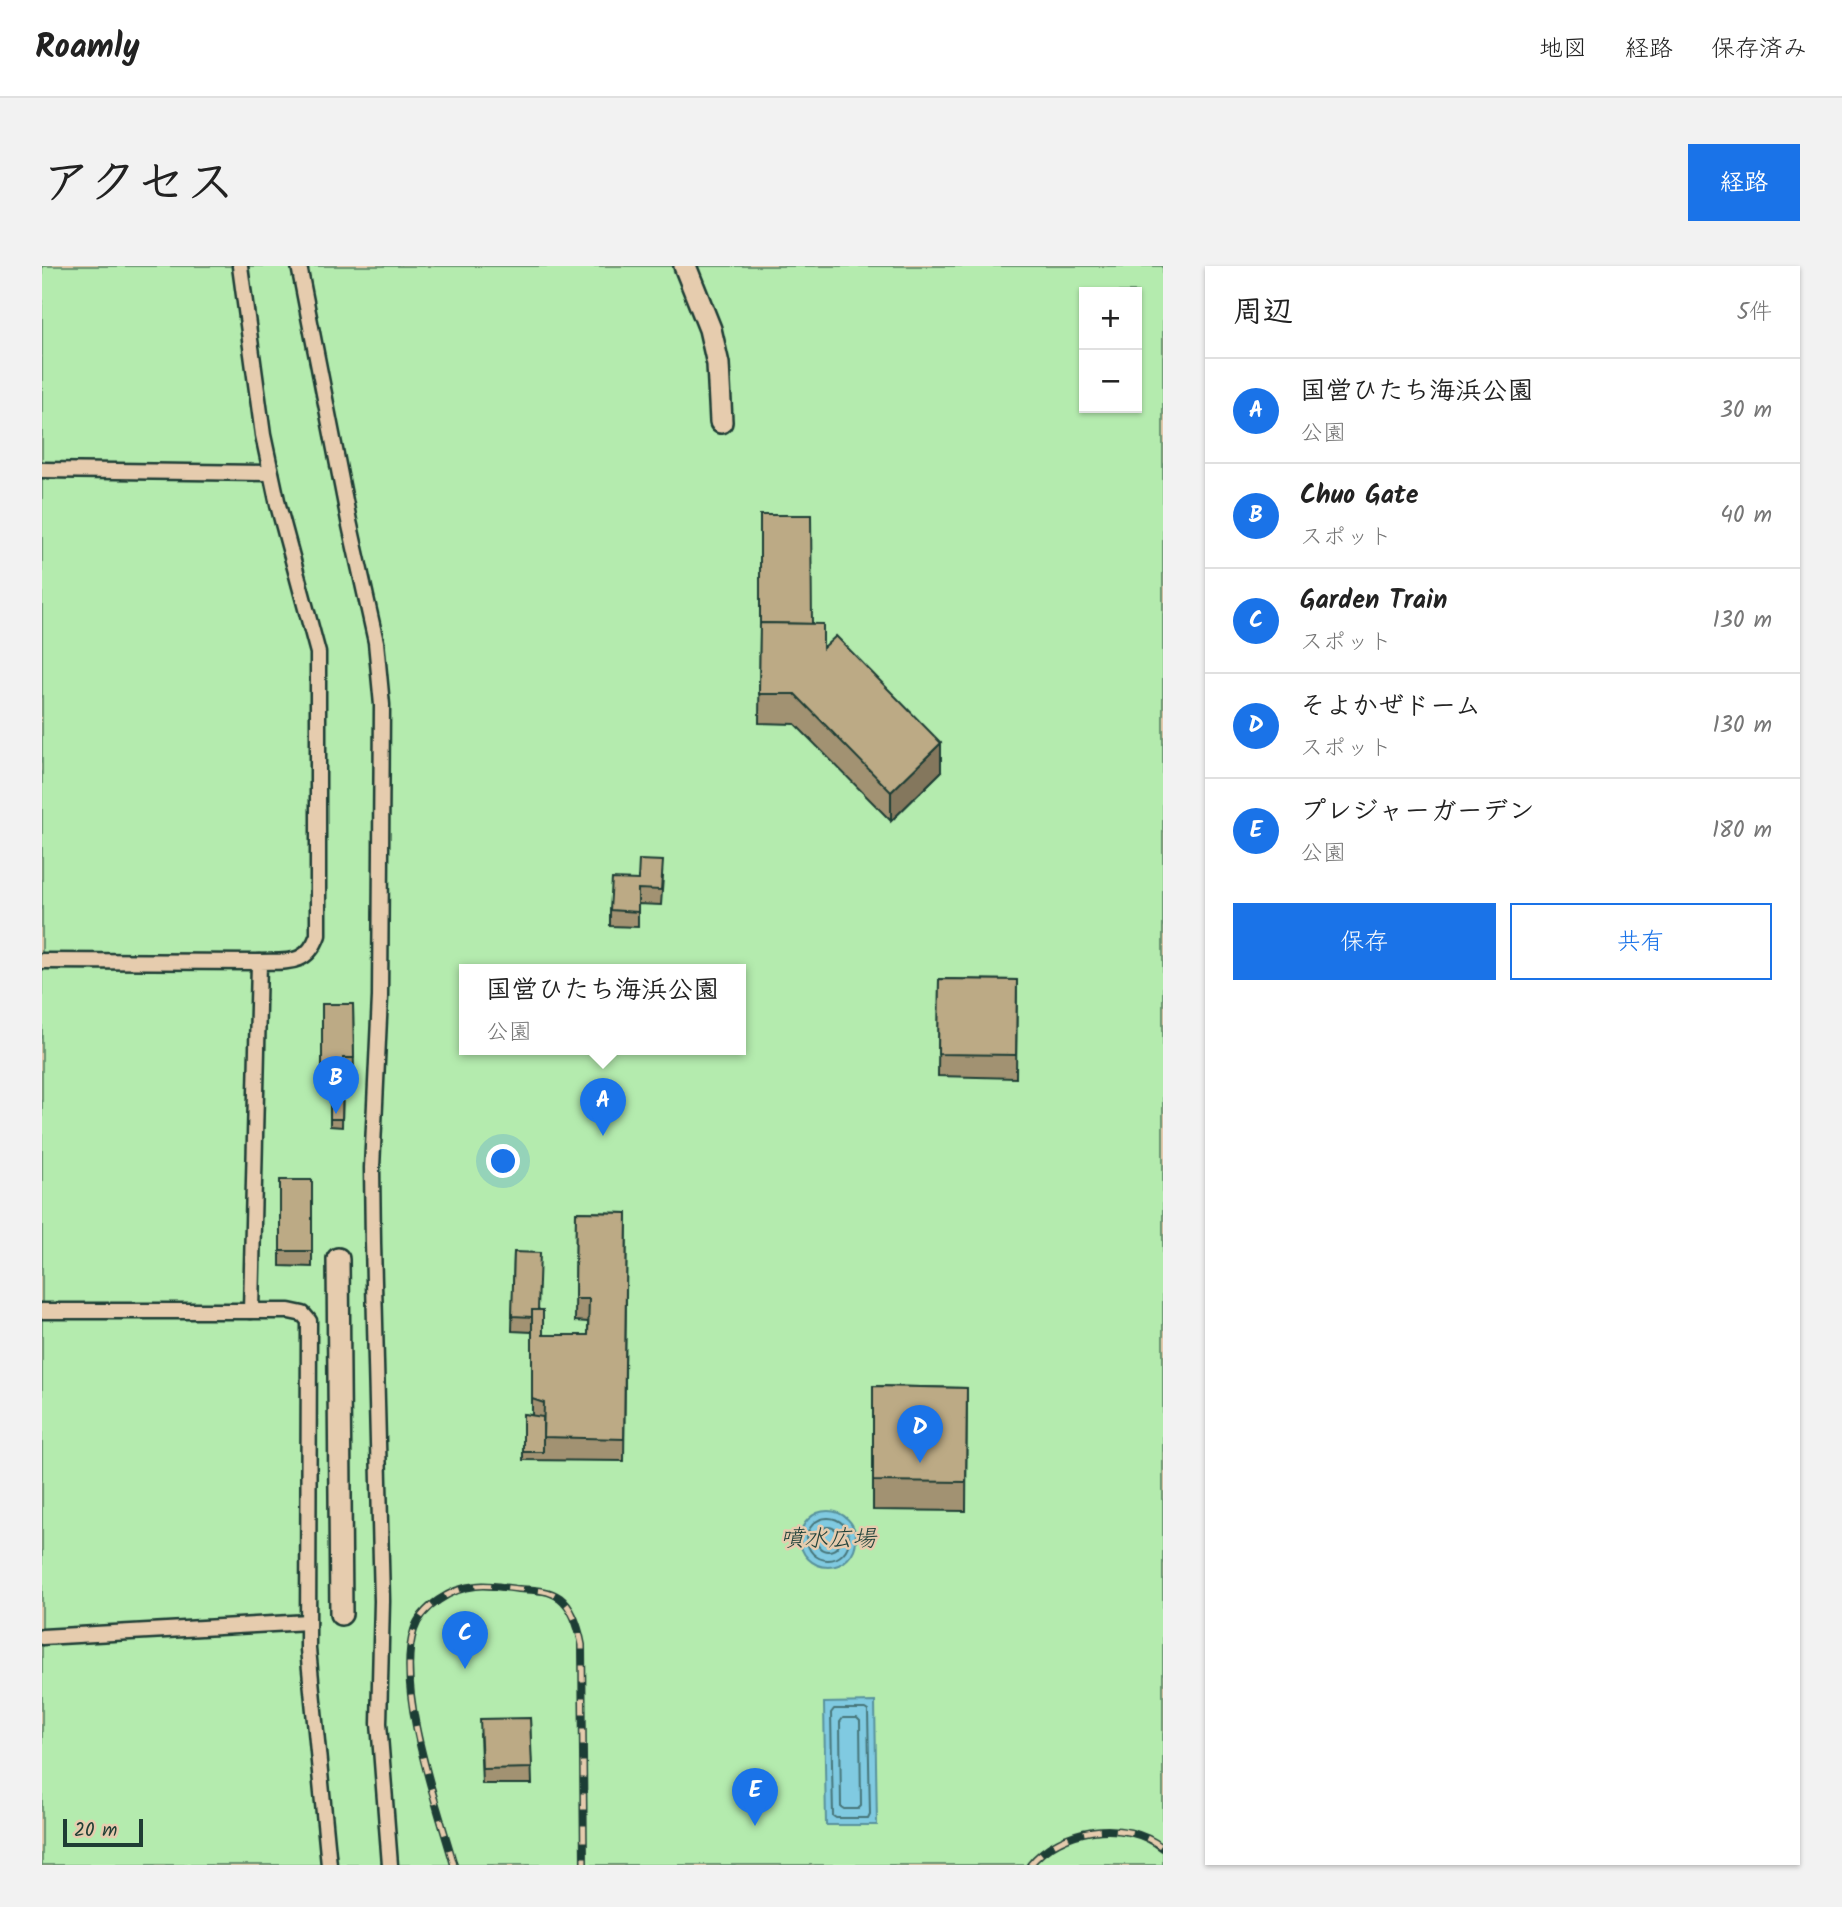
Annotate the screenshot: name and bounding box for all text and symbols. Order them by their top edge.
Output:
text: Roamly [35,22,140,75]
text: 地図 [1539,30,1587,69]
text: 経路 [1625,30,1673,69]
text: 保存済み [1711,30,1807,69]
button: 経路 [1688,144,1800,221]
text: アクセス [42,146,235,224]
map controls [1079,287,1142,413]
button: + [1079,287,1142,350]
text: 周辺 [1233,289,1293,337]
text: 5件 [1737,295,1772,331]
button: − [1079,350,1142,413]
text: 国営ひたち海浜公園 [1300,371,1533,413]
text: A [1249,393,1263,429]
text: 30 m [1720,393,1772,429]
text: 公園 [1300,416,1346,452]
text: Chuo Gate [1300,475,1418,517]
text: B [1249,498,1263,534]
text: 40 m [1720,498,1772,534]
text: スポット [1300,520,1392,556]
text: Garden Train [1300,580,1447,622]
text: C [1249,603,1263,639]
text: 130 m [1713,603,1772,639]
text: スポット [1300,625,1392,661]
text: そよかぜドーム [1300,686,1481,728]
text: D [1248,708,1264,744]
text: 130 m [1713,708,1772,744]
text: スポット [1300,731,1392,767]
text: プレジャーガーデン [1300,791,1535,833]
text: E [1250,813,1262,849]
text: 180 m [1712,813,1772,849]
text: 公園 [1300,836,1346,872]
button: 保存 [1233,903,1496,980]
button: 共有 [1510,903,1772,980]
popup [459,964,746,1055]
text: 国営ひたち海浜公園 [486,970,719,1012]
text: 公園 [486,1015,532,1051]
pin: B [313,1056,359,1114]
pin: A [580,1078,626,1136]
your location [486,1144,520,1178]
pin: D [897,1405,943,1463]
water label: 噴水広場 [780,1520,878,1559]
pin: C [442,1611,488,1669]
pin: E [732,1768,778,1826]
scale bar [63,1816,144,1848]
text: 20 m [74,1816,117,1846]

